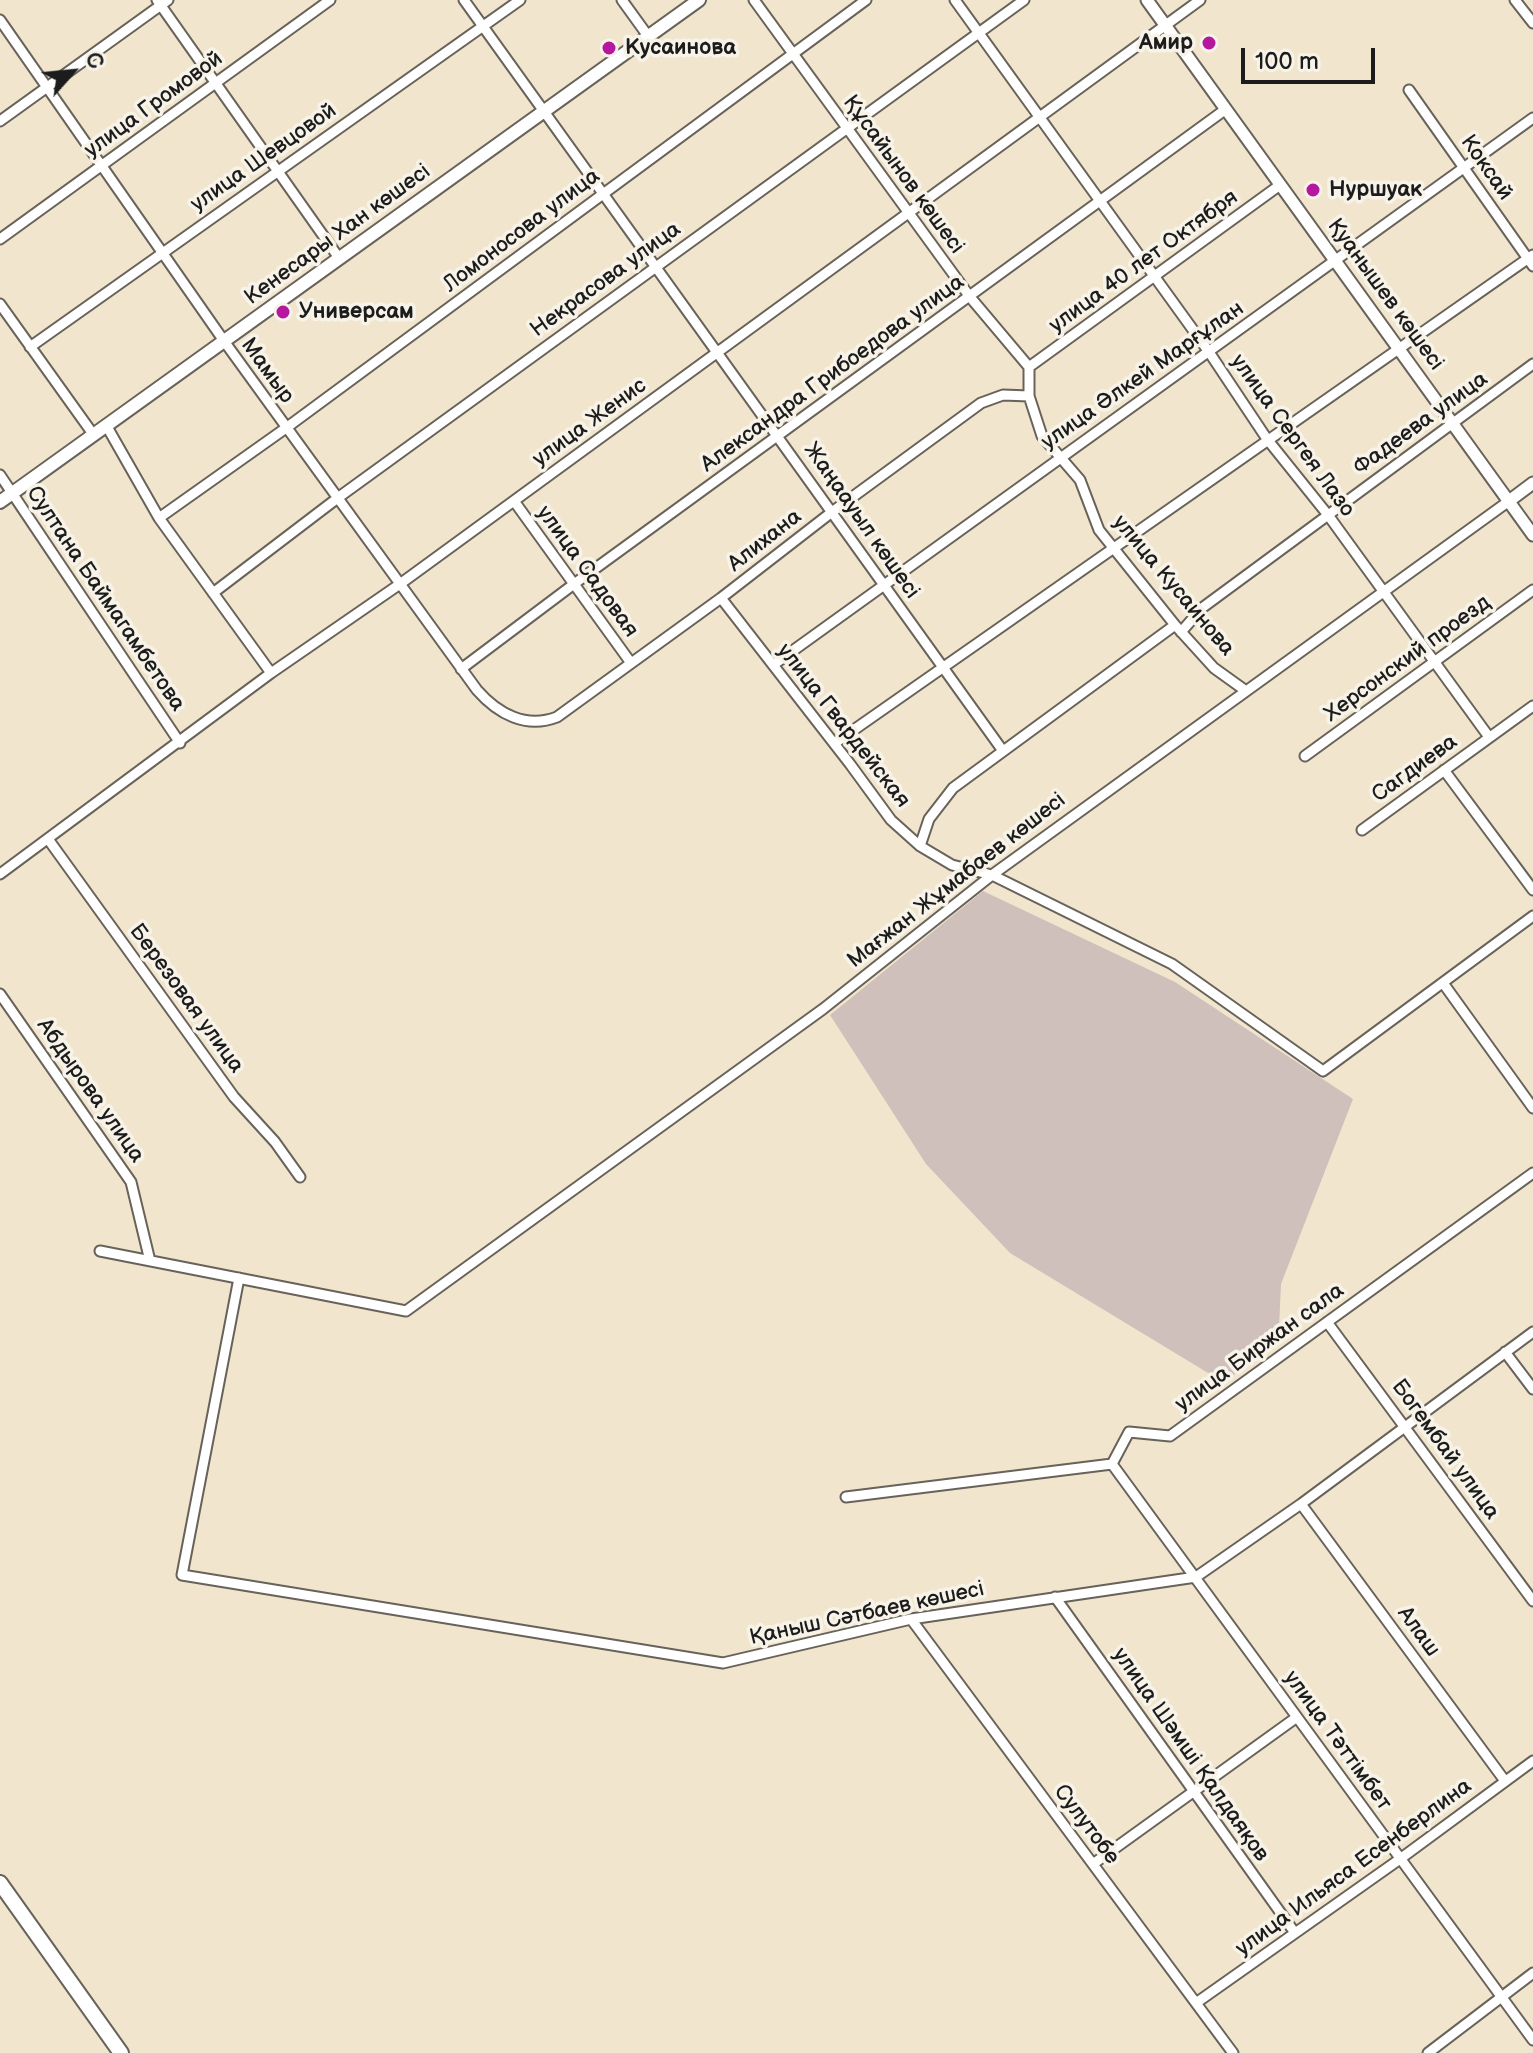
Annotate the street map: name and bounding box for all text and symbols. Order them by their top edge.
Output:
place label: Амир [1139,30,1193,56]
north arrow [32,32,112,112]
scale bar [1245,32,1379,82]
marker: Амир [1200,34,1218,52]
place label: Кусаинова [625,35,736,61]
marker: Кусаинова [600,39,618,57]
street label: улица Громовой [80,46,228,164]
text: 100 m [1255,47,1319,76]
text: С [78,48,109,74]
street label: Құсайынов көшесі [837,91,969,259]
street label: улица Шевцовой [186,98,342,218]
street label: Коксай [1454,130,1518,206]
street label: Кенесары Хан көшесі [240,159,436,311]
street label: Ломоносова улица [439,164,605,298]
place label: Нуршуак [1329,177,1422,203]
marker: Нуршуак [1304,181,1322,199]
street label: улица 40 лет Октября [1045,185,1243,339]
street label: Қуанышев көшесі [1321,214,1449,376]
street label: Некрасова улица [526,217,686,343]
street label: Александра Грибоедова улица [696,270,970,478]
street label: улица Әлкей Марғұлан [1037,296,1249,456]
place label: Универсам [299,299,414,325]
marker: Универсам [274,303,292,321]
street label: Мамыр [235,333,299,409]
street label: улица Сергея Лазо [1224,350,1360,522]
street label: Фадеева улица [1349,367,1493,481]
street label: улица Женис [528,373,652,473]
street label: Жаңаауыл көшесі [797,438,925,604]
street label: Султана Баймагамбетова [20,481,190,717]
street label: улица Садовая [530,501,644,643]
street label: Алихана [723,504,807,578]
street label: улица Кусаинова [1106,510,1240,662]
street label: Херсонский проезд [1320,590,1496,728]
street label: улица Гвардейская [771,639,915,813]
street label: Сагдиева [1367,729,1463,809]
street label: Мағжан Жұмабаев көшесі [843,788,1071,974]
street label: Березовая улица [123,919,249,1079]
street label: Абдырова улица [30,1014,150,1168]
street label: улица Биржан сала [1171,1278,1349,1418]
street label: Богембай улица [1385,1375,1505,1525]
street label: Қаныш Сәтбаев көшесі [747,1576,987,1652]
street label: Алаш [1391,1602,1445,1662]
street label: улица Шәмші Қалдаяқов [1106,1643,1274,1867]
street label: улица Тәттімбет [1277,1666,1397,1816]
street label: улица Ильяса Есенберлина [1231,1774,1477,1962]
street label: Сулутобе [1047,1780,1125,1870]

